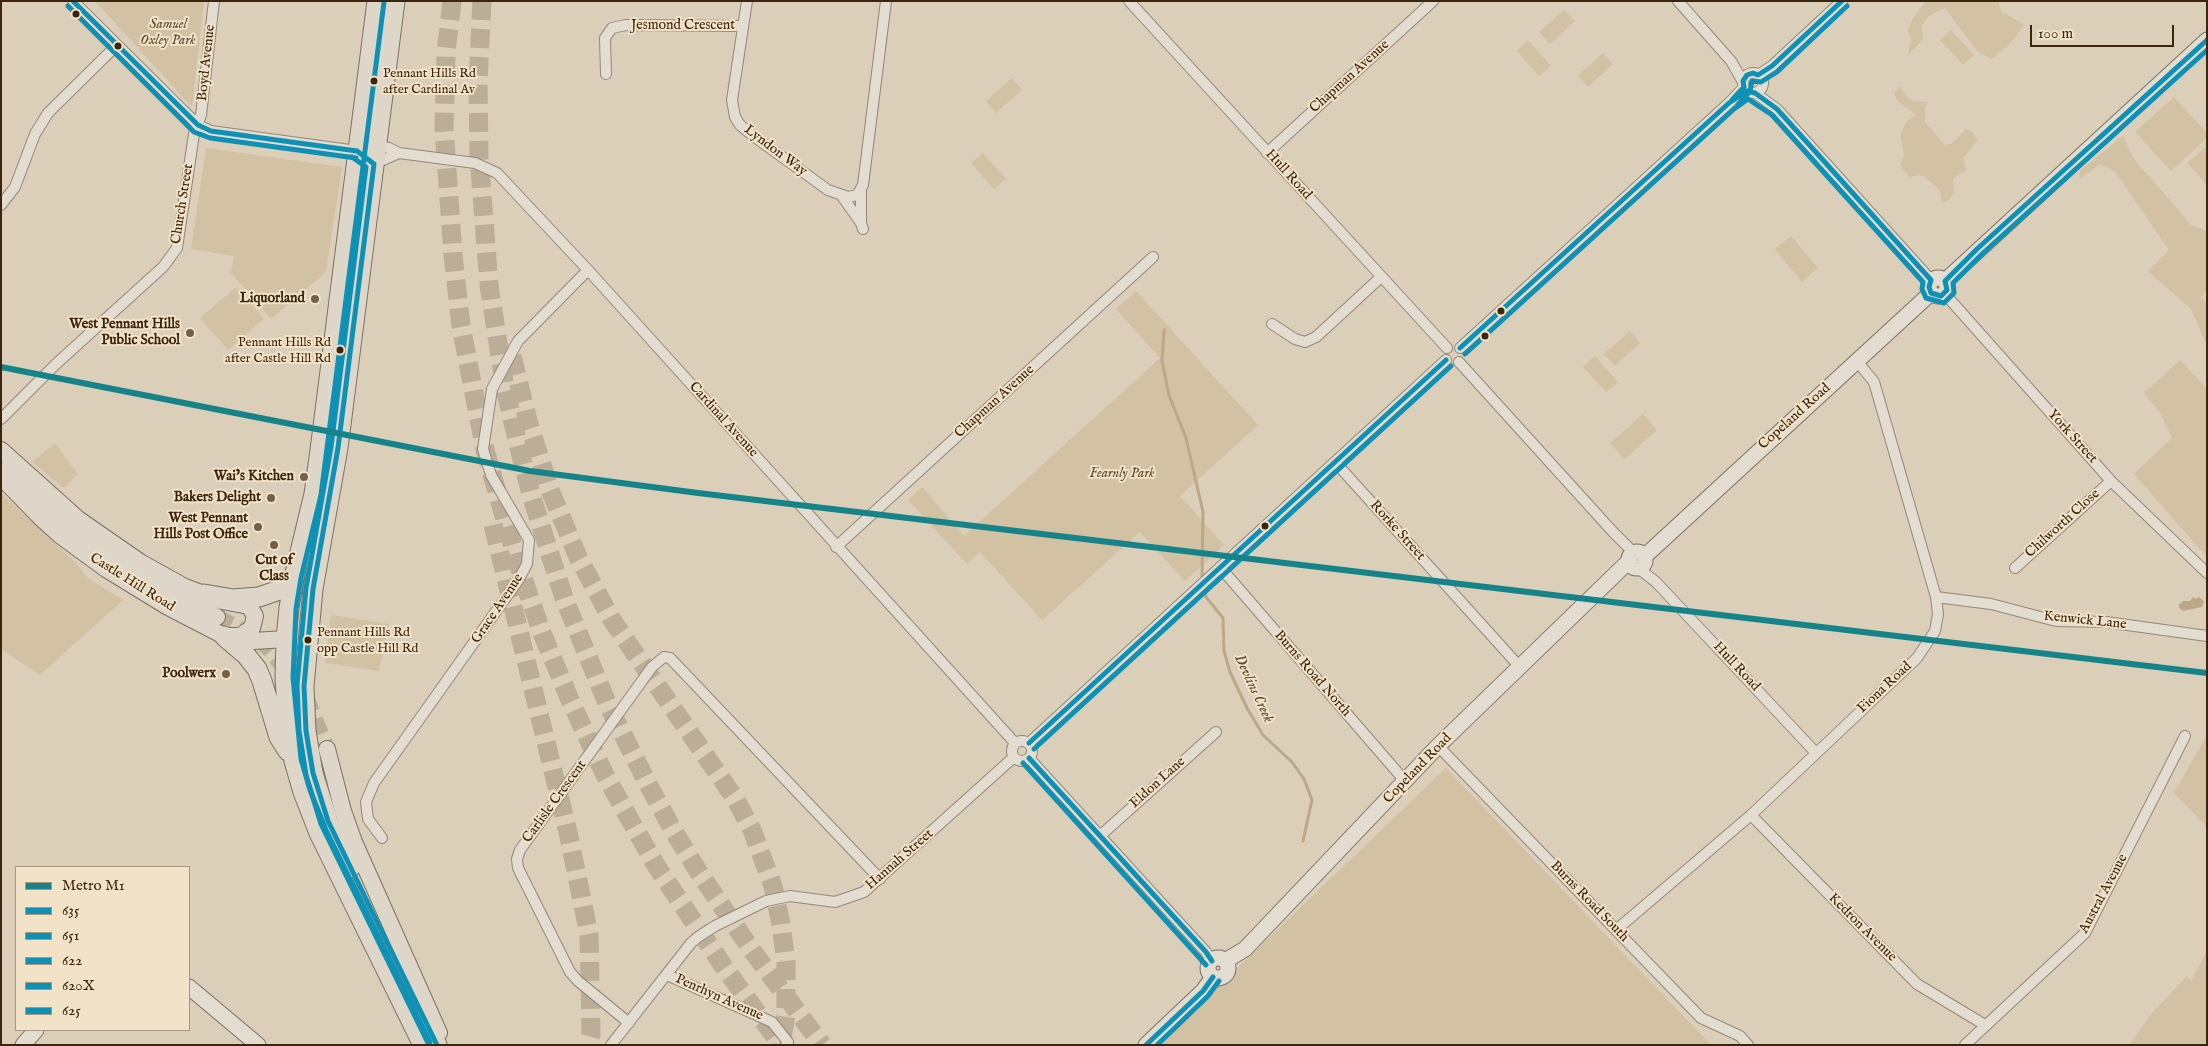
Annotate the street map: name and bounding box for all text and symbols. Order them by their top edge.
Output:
unlabelled marker [71,9,81,19]
scale bar [2033,15,2177,47]
park label: Samuel Oxley Park [140,17,196,49]
street label: Jesmond Crescent [631,18,735,34]
street label: Boyd Avenue [195,24,219,102]
text: 100 m [2038,24,2073,43]
street label: Chapman Avenue [1307,37,1393,117]
unlabelled marker [113,41,123,51]
place label: Pennant Hills Rd after Cardinal Av [383,66,476,97]
marker: Pennant Hills Rd after Cardinal Av [369,76,379,86]
street label: Lyndon Way [740,122,810,180]
street label: Hull Road [1261,147,1315,203]
street label: Church Street [168,163,198,245]
place label: Liquorland [240,291,305,307]
marker: Liquorland [309,293,321,305]
unlabelled marker [1496,306,1506,316]
place label: West Pennant Hills Public School [69,317,180,350]
marker: West Pennant Hills Public School [184,327,196,339]
unlabelled marker [1480,331,1490,341]
place label: Pennant Hills Rd after Castle Hill Rd [225,335,331,366]
marker: Pennant Hills Rd after Castle Hill Rd [335,345,345,355]
street label: Chapman Avenue [952,362,1038,442]
street label: Cardinal Avenue [685,379,761,461]
street label: Copeland Road [1756,380,1834,454]
street label: York Street [2043,407,2101,467]
park label: Fearnly Park [1089,466,1155,482]
place label: Wai’s Kitchen [214,469,294,485]
marker: Wai’s Kitchen [298,471,310,483]
street label: Chilworth Close [2022,486,2104,562]
place label: Bakers Delight [174,490,261,506]
marker: Bakers Delight [265,492,277,504]
street label: Rorke Street [1366,498,1428,564]
place label: West Pennant Hills Post Office [153,511,248,544]
marker: West Pennant Hills Post Office [252,521,264,533]
unlabelled marker [1260,521,1270,531]
marker: Cut of Class [268,539,280,551]
street label: Castle Hill Road [86,550,178,616]
place label: Cut of Class [255,553,293,586]
street label: Grace Avenue [469,571,527,647]
street label: Kenwick Lane [2043,608,2127,634]
place label: Pennant Hills Rd opp Castle Hill Rd [317,625,419,656]
street label: Burns Road North [1270,628,1354,720]
marker: Pennant Hills Rd opp Castle Hill Rd [303,635,313,645]
street label: Hull Road [1709,639,1763,695]
water label: Devlins Creek [1229,652,1277,726]
street label: Fiona Road [1854,659,1916,717]
place label: Poolwerx [162,666,216,682]
marker: Poolwerx [220,668,232,680]
street label: Copeland Road [1380,730,1456,808]
street label: Eldon Lane [1127,754,1189,812]
street label: Carlisle Crescent [519,757,591,847]
street label: Hannah Street [863,826,937,894]
street label: Austral Avenue [2076,852,2132,936]
street label: Burns Road South [1546,858,1632,946]
legend [15,866,190,1031]
text: Metro M1 [62,876,125,895]
street label: Kedron Avenue [1824,890,1900,966]
text: 635 [62,901,79,920]
text: 651 [62,926,79,945]
text: 622 [62,951,82,970]
street label: Penrhyn Avenue [672,971,766,1025]
text: 620X [62,976,95,995]
text: 625 [62,1001,81,1020]

